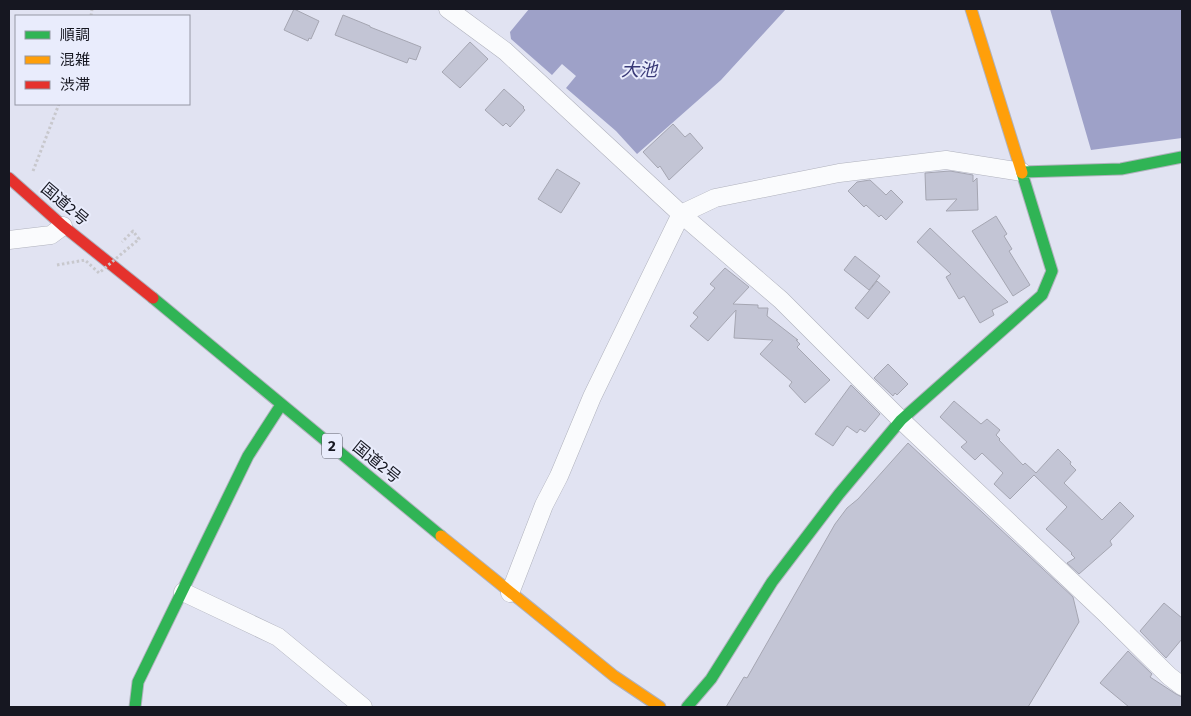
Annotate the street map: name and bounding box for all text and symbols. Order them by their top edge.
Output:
legend [15,15,190,105]
text: 順調 [60,26,90,44]
text: 混雑 [60,51,90,69]
water label: 大池 [621,59,659,81]
text: 渋滞 [60,76,90,94]
street label: 国道2号 [37,179,93,229]
road number: 2 [322,434,342,458]
street label: 国道2号 [349,437,405,487]

